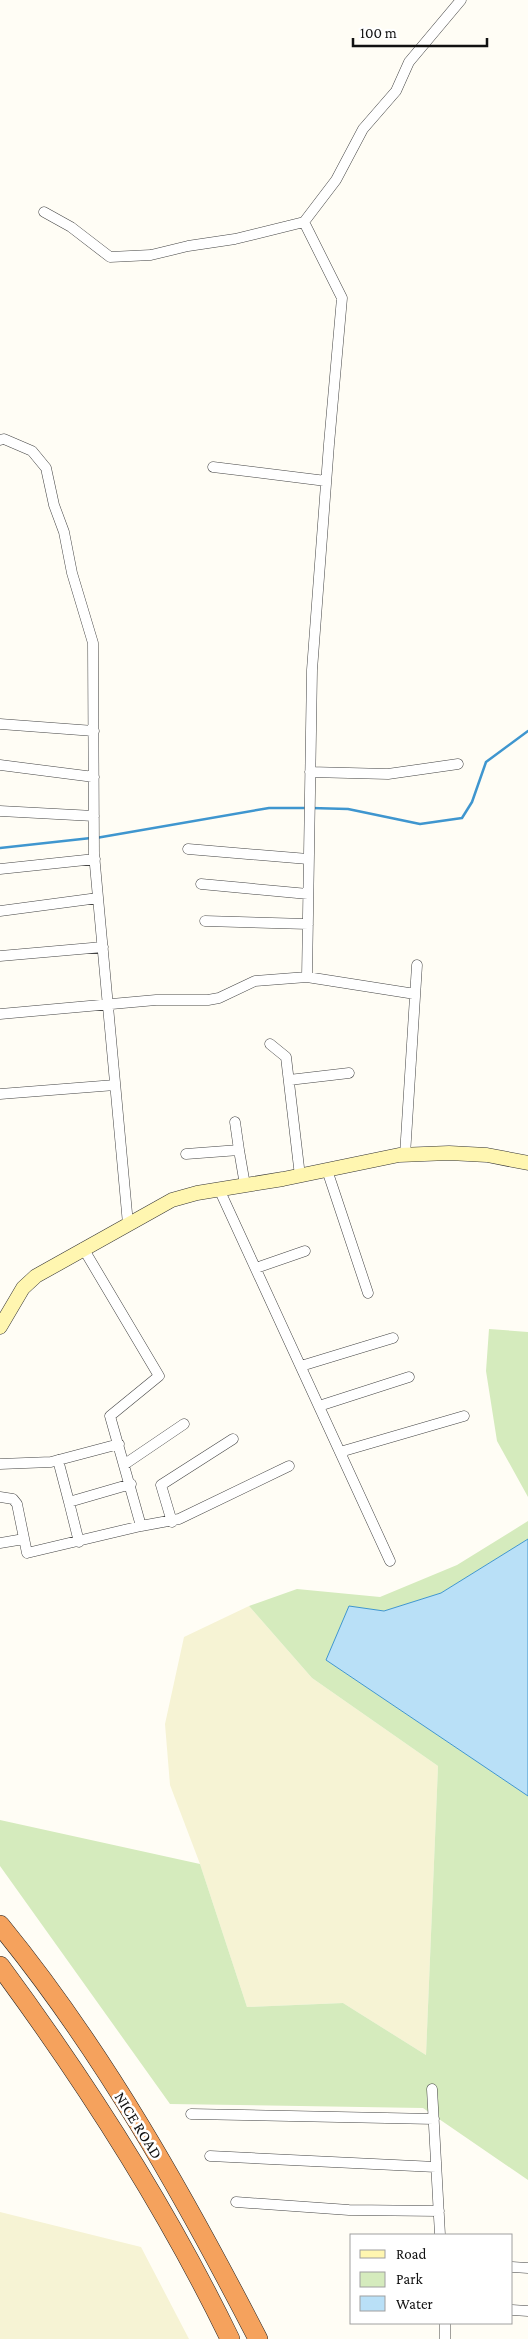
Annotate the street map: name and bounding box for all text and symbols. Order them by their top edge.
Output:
scale bar [353,15,487,47]
text: 100 m [360,25,397,41]
street label: NICE ROAD [111,2089,166,2162]
legend [350,2234,513,2324]
text: Road [396,2246,427,2262]
text: Park [396,2271,423,2287]
text: Water [396,2296,433,2312]

